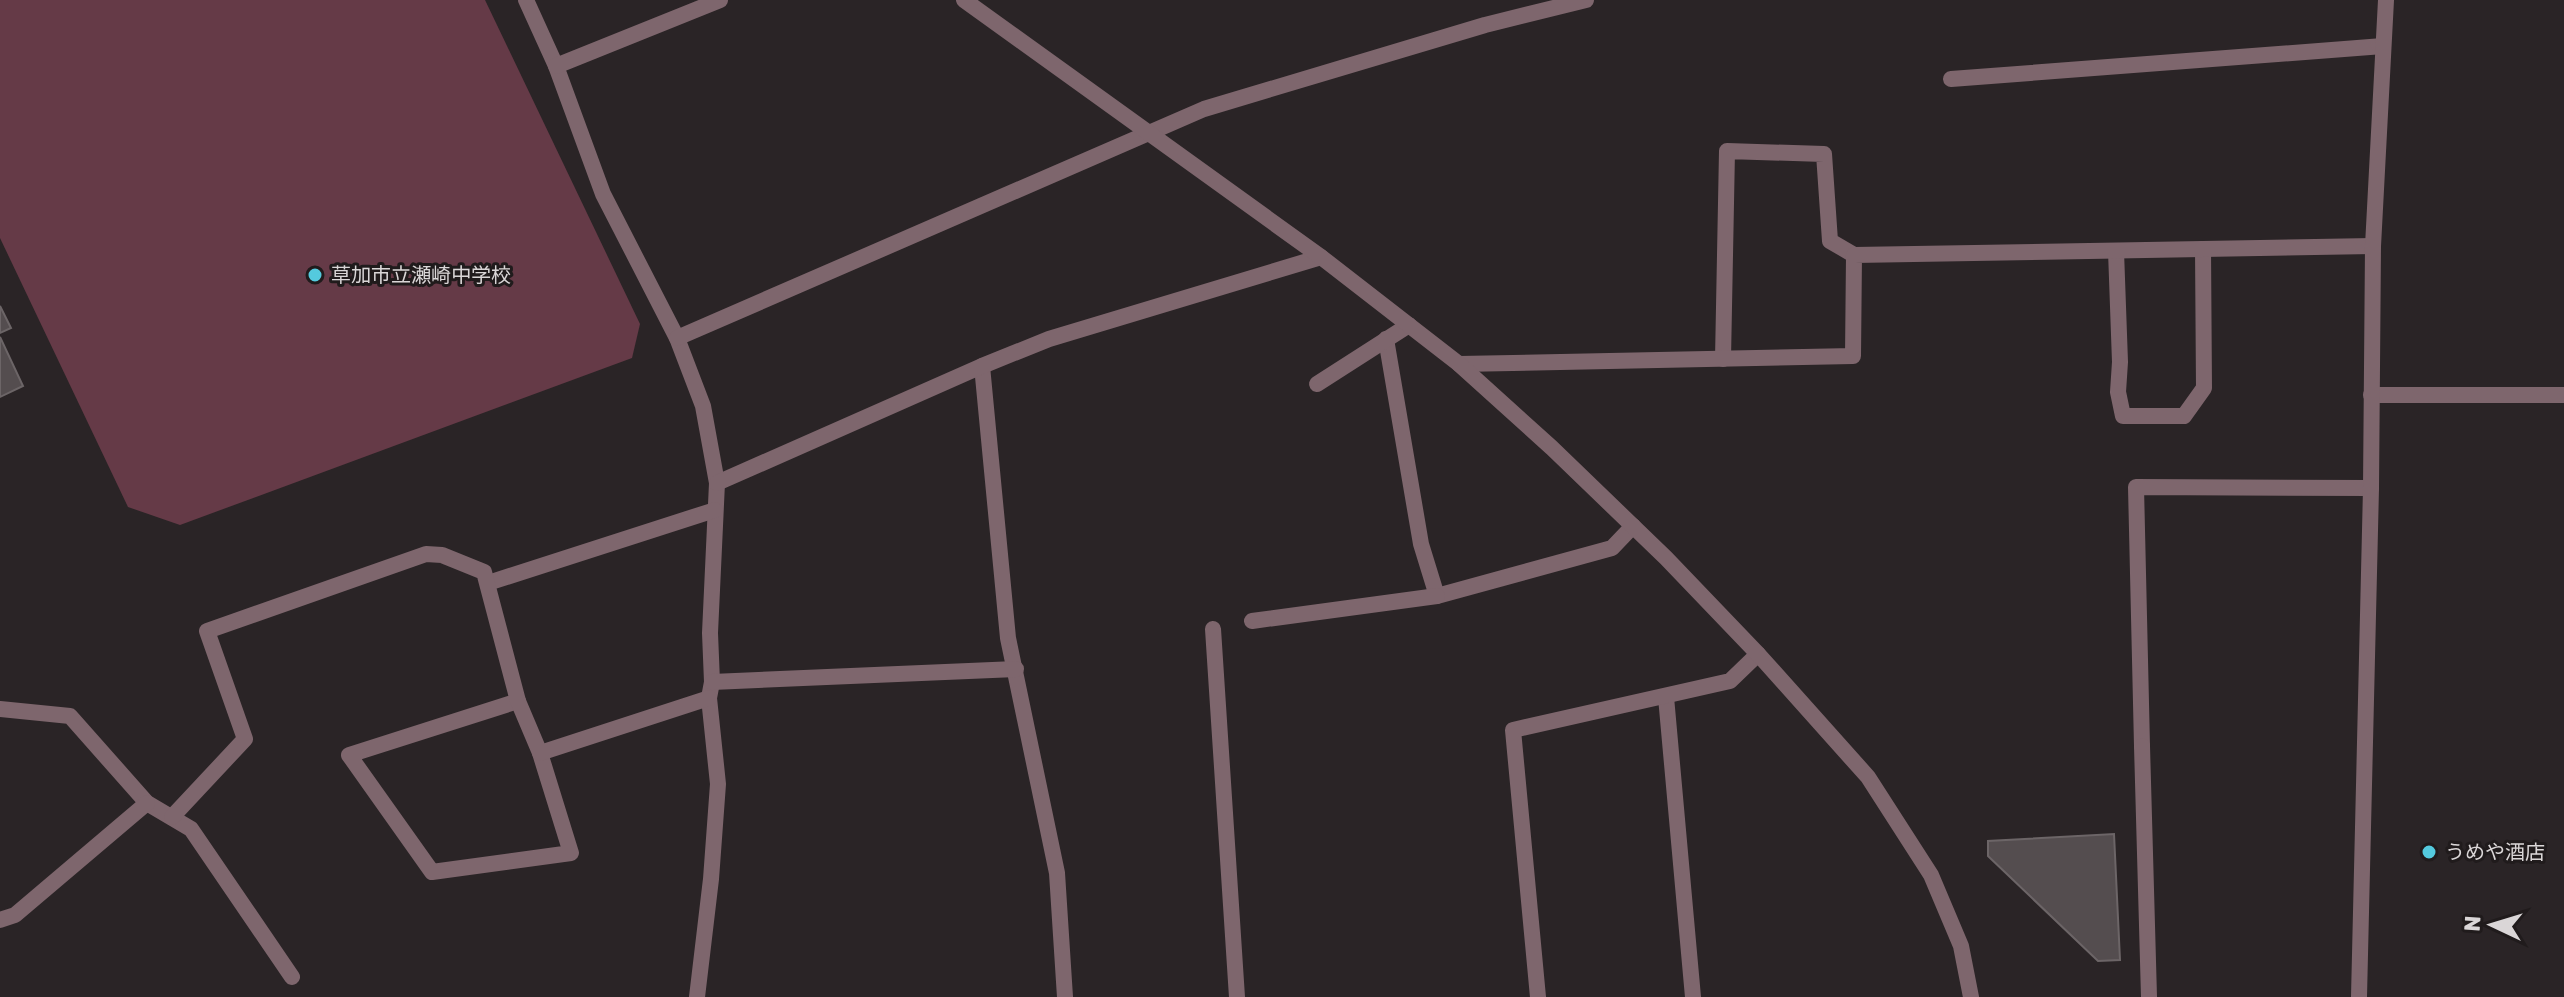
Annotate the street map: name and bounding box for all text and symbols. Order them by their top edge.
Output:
place label: 草加市立瀬崎中学校 [331,263,511,287]
marker: 草加市立瀬崎中学校 [306,266,324,284]
place label: うめや酒店 [2445,840,2545,864]
marker: うめや酒店 [2420,843,2438,861]
north arrow [2452,885,2532,965]
text: N [2459,915,2487,932]

